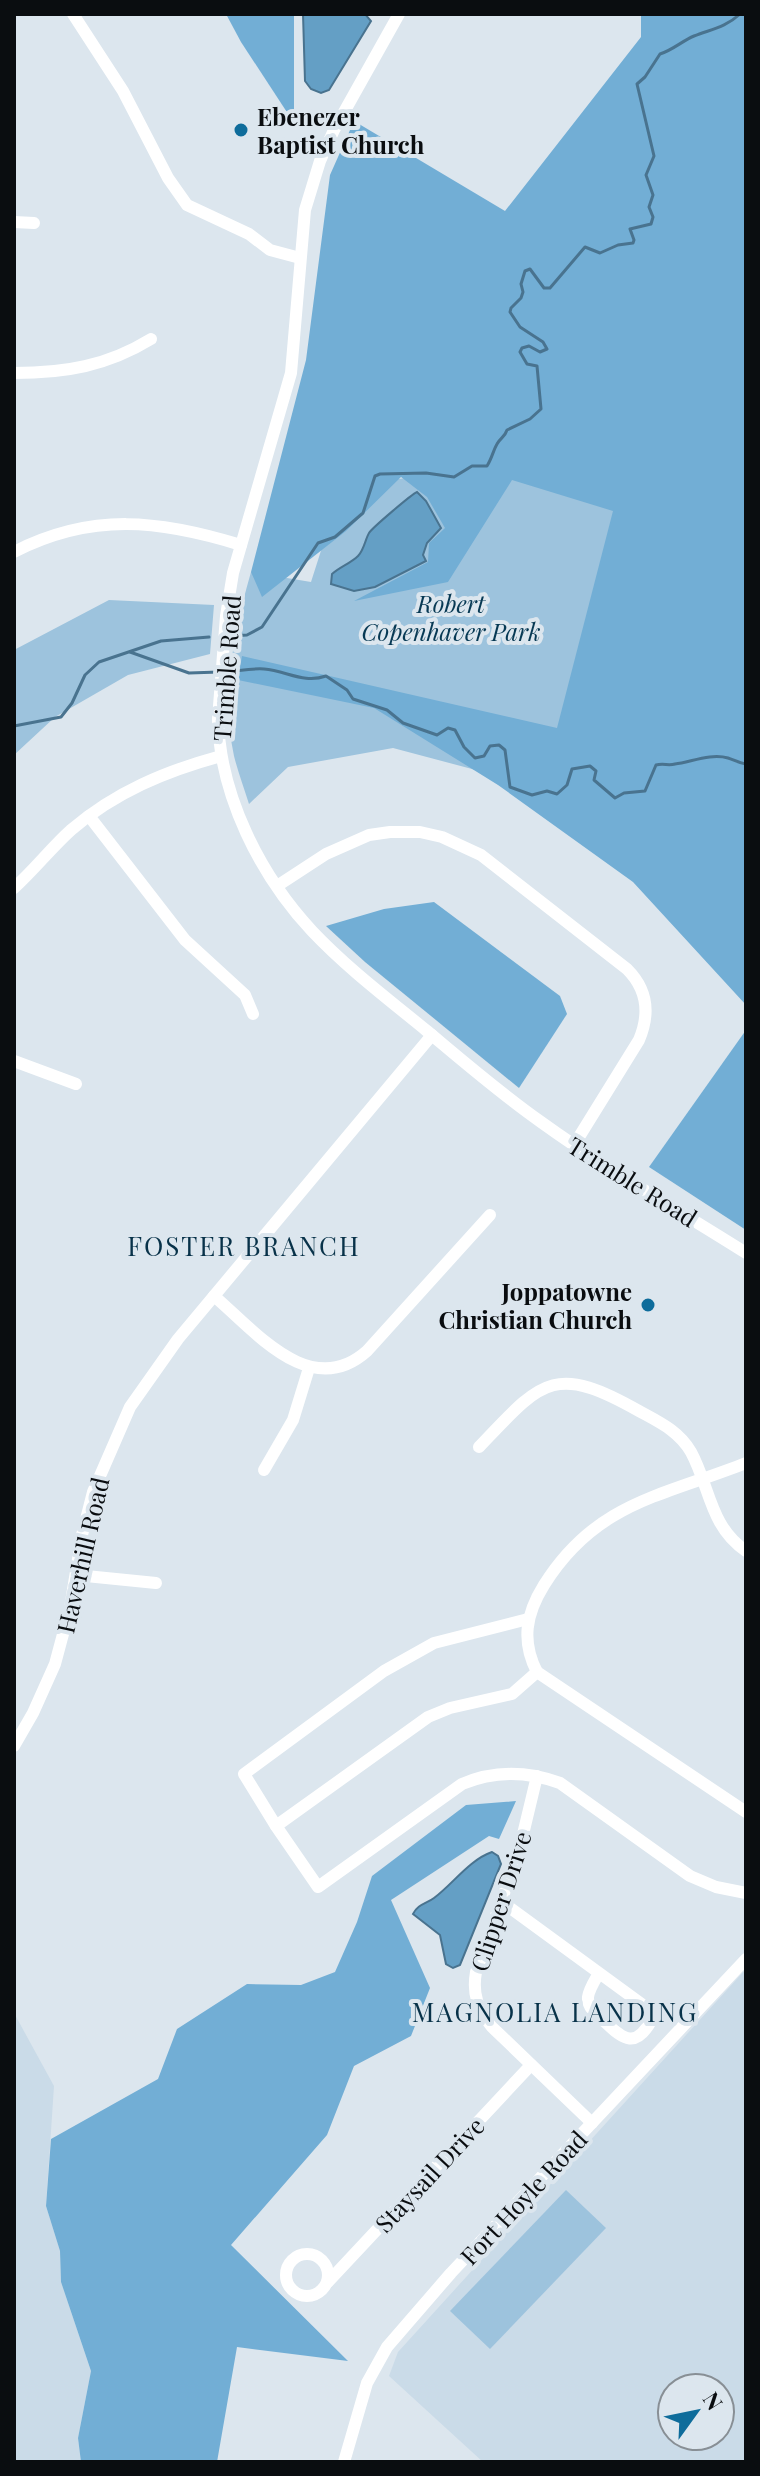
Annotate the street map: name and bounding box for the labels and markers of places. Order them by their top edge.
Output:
place label: Ebenezer Baptist Church [257,100,425,160]
marker: Ebenezer Baptist Church [232,121,250,139]
place label: Joppatowne Christian Church [438,1275,632,1335]
marker: Joppatowne Christian Church [639,1296,657,1314]

